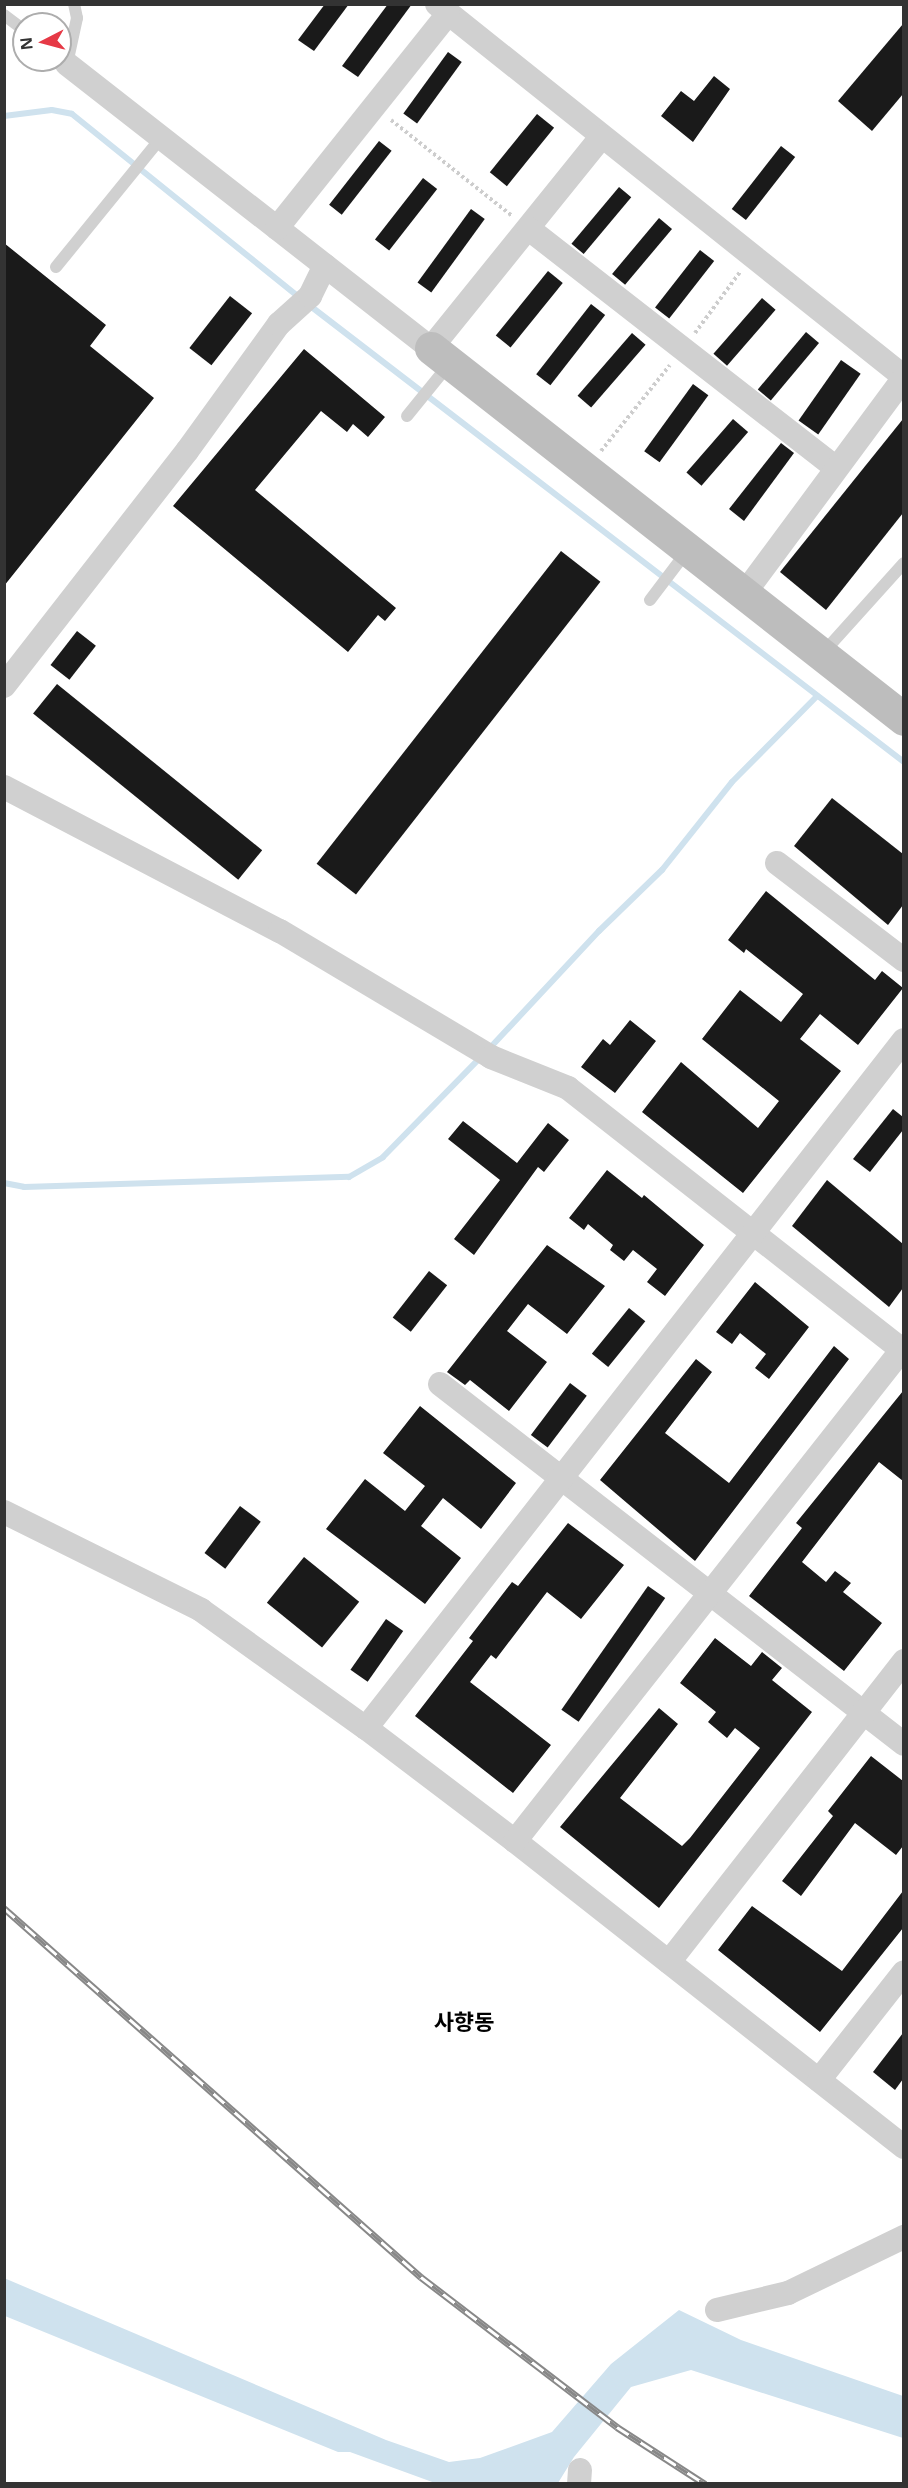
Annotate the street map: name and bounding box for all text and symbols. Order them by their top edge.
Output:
north arrow [12,12,72,72]
text: N [14,36,38,51]
district label: 사향동 [434,2009,494,2035]

